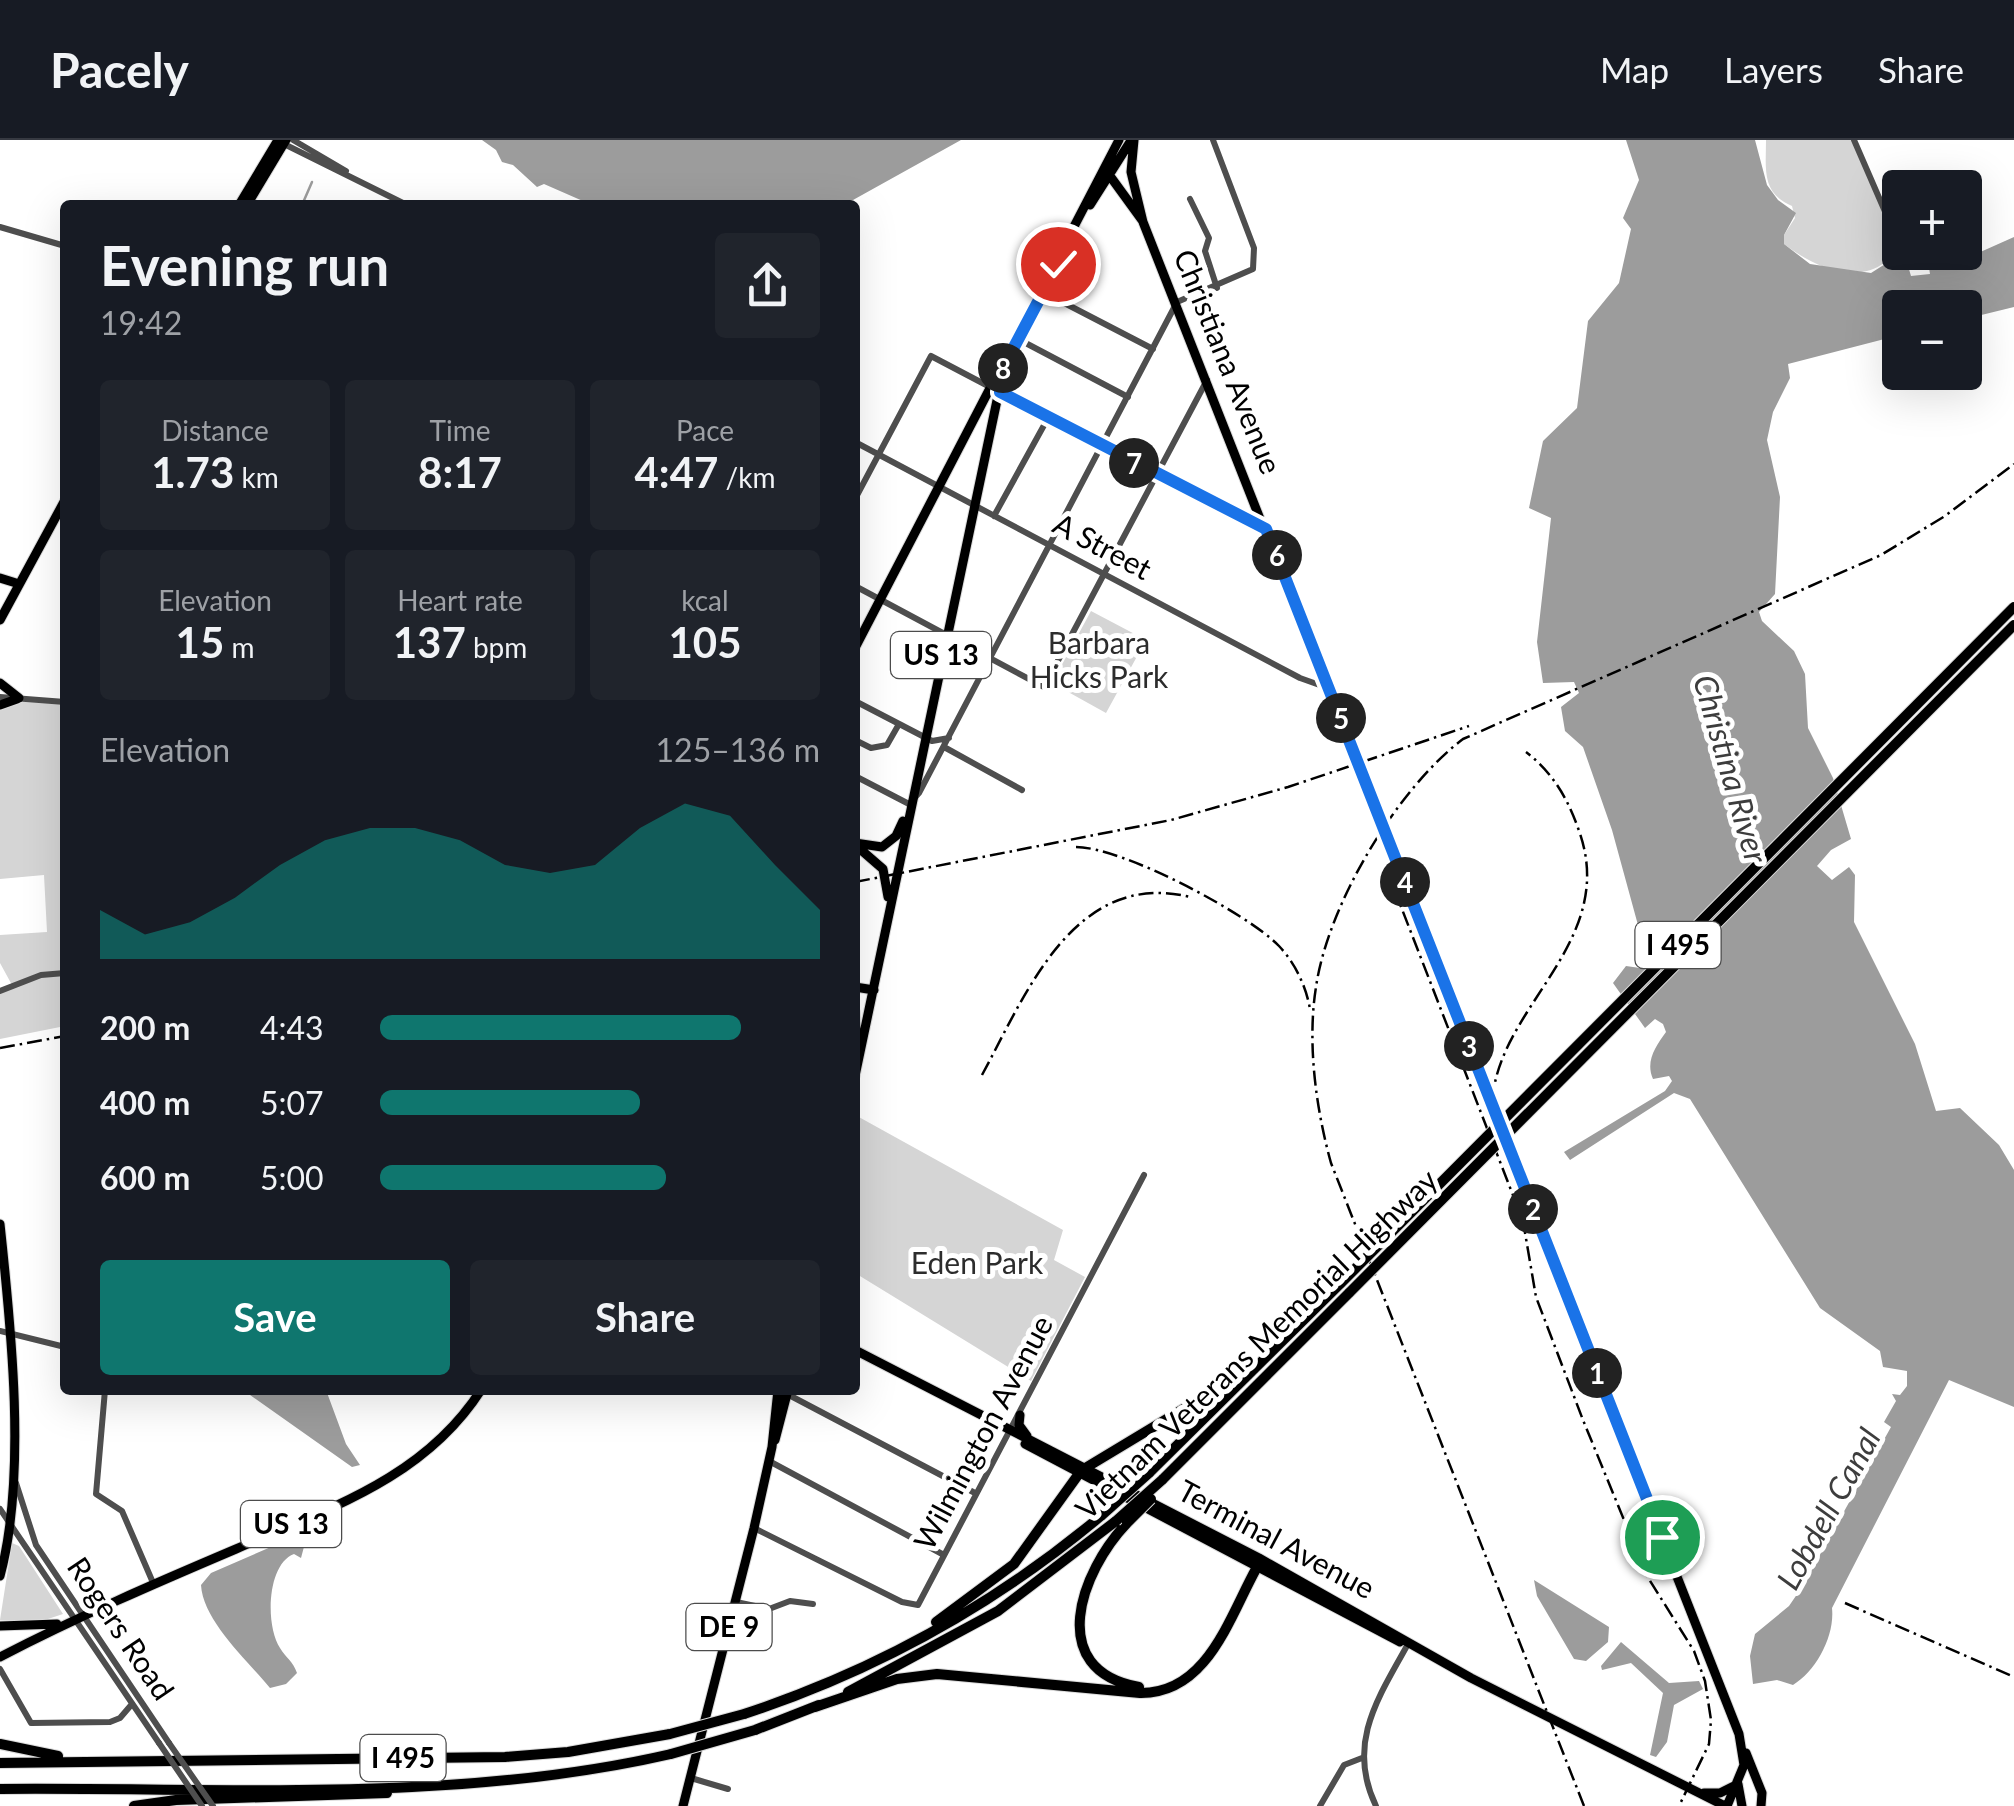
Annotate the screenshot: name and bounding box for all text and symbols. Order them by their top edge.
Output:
text: Pacely [50,41,189,98]
text: Map [1600,48,1669,90]
text: Layers [1724,48,1823,90]
text: Share [1878,48,1964,90]
map controls [1882,170,1982,390]
button: + [1882,170,1982,270]
pin [1016,222,1101,307]
text: Evening run [100,232,389,298]
button: share [715,233,820,338]
icon: check [1031,237,1086,292]
street label: Christiana Avenue [1167,244,1290,479]
button: − [1882,290,1982,390]
text: 19:42 [100,303,182,342]
pin: 8 [978,343,1028,393]
text: 8 [995,351,1011,385]
text: Distance [161,413,269,447]
text: Time [430,413,490,447]
text: Pace [676,413,734,447]
pin: 7 [1109,438,1159,488]
text: 7 [1126,446,1142,480]
text: 1.73 [151,447,234,497]
text: 8:17 [418,447,502,497]
text: 4:47 [635,447,718,497]
text: km [234,460,279,494]
text: /km [718,460,775,494]
street label: A Street [1048,504,1158,586]
pin: 6 [1252,530,1302,580]
text: 6 [1269,538,1285,572]
text: Elevation [158,583,272,617]
text: Heart rate [397,583,523,617]
text: kcal [681,583,729,617]
text: 15 [176,617,224,667]
text: 137 [393,617,466,667]
text: 105 [668,617,742,667]
park label: Barbara Hicks Park [1030,624,1169,694]
text: m [224,630,254,664]
text: bpm [466,630,527,664]
road number: US 13 [891,632,991,678]
water label: Christina River [1686,670,1777,868]
pin: 5 [1316,693,1366,743]
text: 5 [1333,701,1349,735]
text: Elevation [100,730,230,769]
text: 125–136 m [656,730,820,769]
pin: 4 [1380,857,1430,907]
text: 4 [1397,865,1413,899]
road number: I 495 [1636,922,1720,968]
text: 200 m [100,1008,190,1047]
text: 4:43 [260,1008,324,1047]
pin: 3 [1444,1021,1494,1071]
text: 3 [1461,1029,1477,1063]
text: 400 m [100,1083,190,1122]
text: 5:07 [260,1083,324,1122]
text: 600 m [100,1158,190,1197]
text: 5:00 [260,1158,324,1197]
street label: Vietnam Veterans Memorial Highway [1067,1161,1444,1526]
pin: 2 [1508,1184,1558,1234]
text: 2 [1525,1192,1541,1226]
park label: Eden Park [911,1244,1044,1280]
button: Save [100,1260,450,1375]
button: Share [470,1260,820,1375]
street label: Wilmington Avenue [905,1309,1059,1555]
pin: 1 [1572,1348,1622,1398]
text: 1 [1589,1356,1605,1390]
water label: Lobdell Canal [1767,1421,1888,1596]
street label: Terminal Avenue [1173,1471,1381,1605]
pin [1620,1495,1705,1580]
road number: US 13 [241,1501,341,1547]
icon: arrive [1635,1510,1690,1565]
street label: Rogers Road [61,1550,182,1706]
road number: DE 9 [686,1604,772,1650]
road number: I 495 [360,1735,446,1781]

